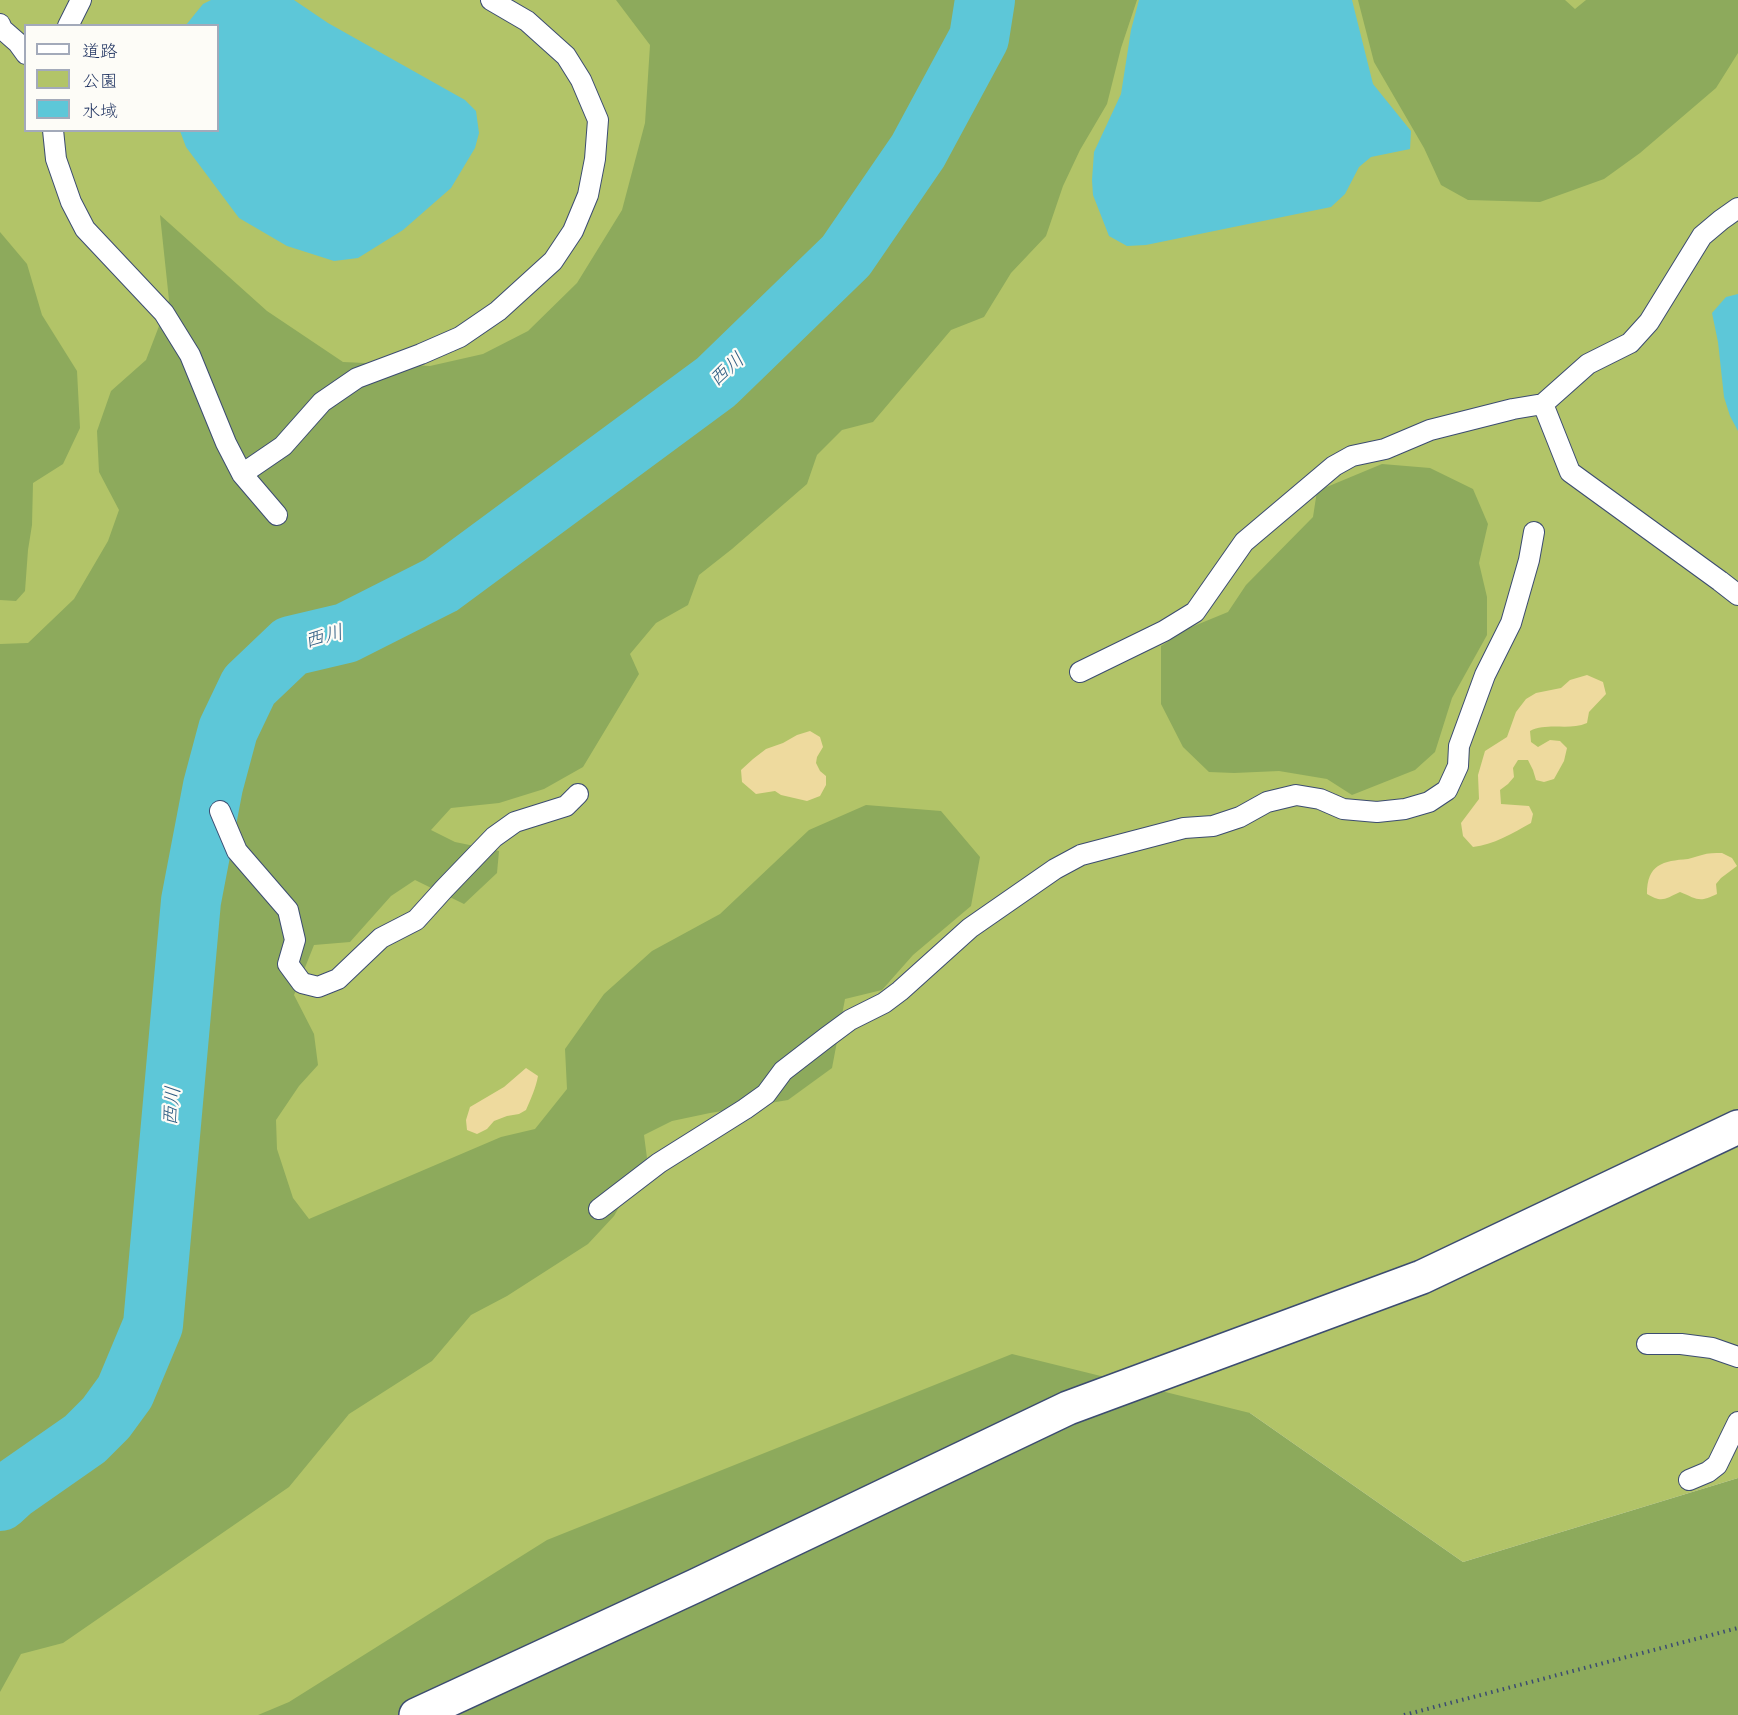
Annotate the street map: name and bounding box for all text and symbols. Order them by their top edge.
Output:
legend [24,24,219,132]
text: 道路 [82,41,118,62]
text: 公園 [82,71,118,92]
text: 水域 [82,101,118,122]
water label: 西川 [704,348,750,392]
water label: 西川 [302,620,346,654]
water label: 西川 [158,1085,186,1127]

